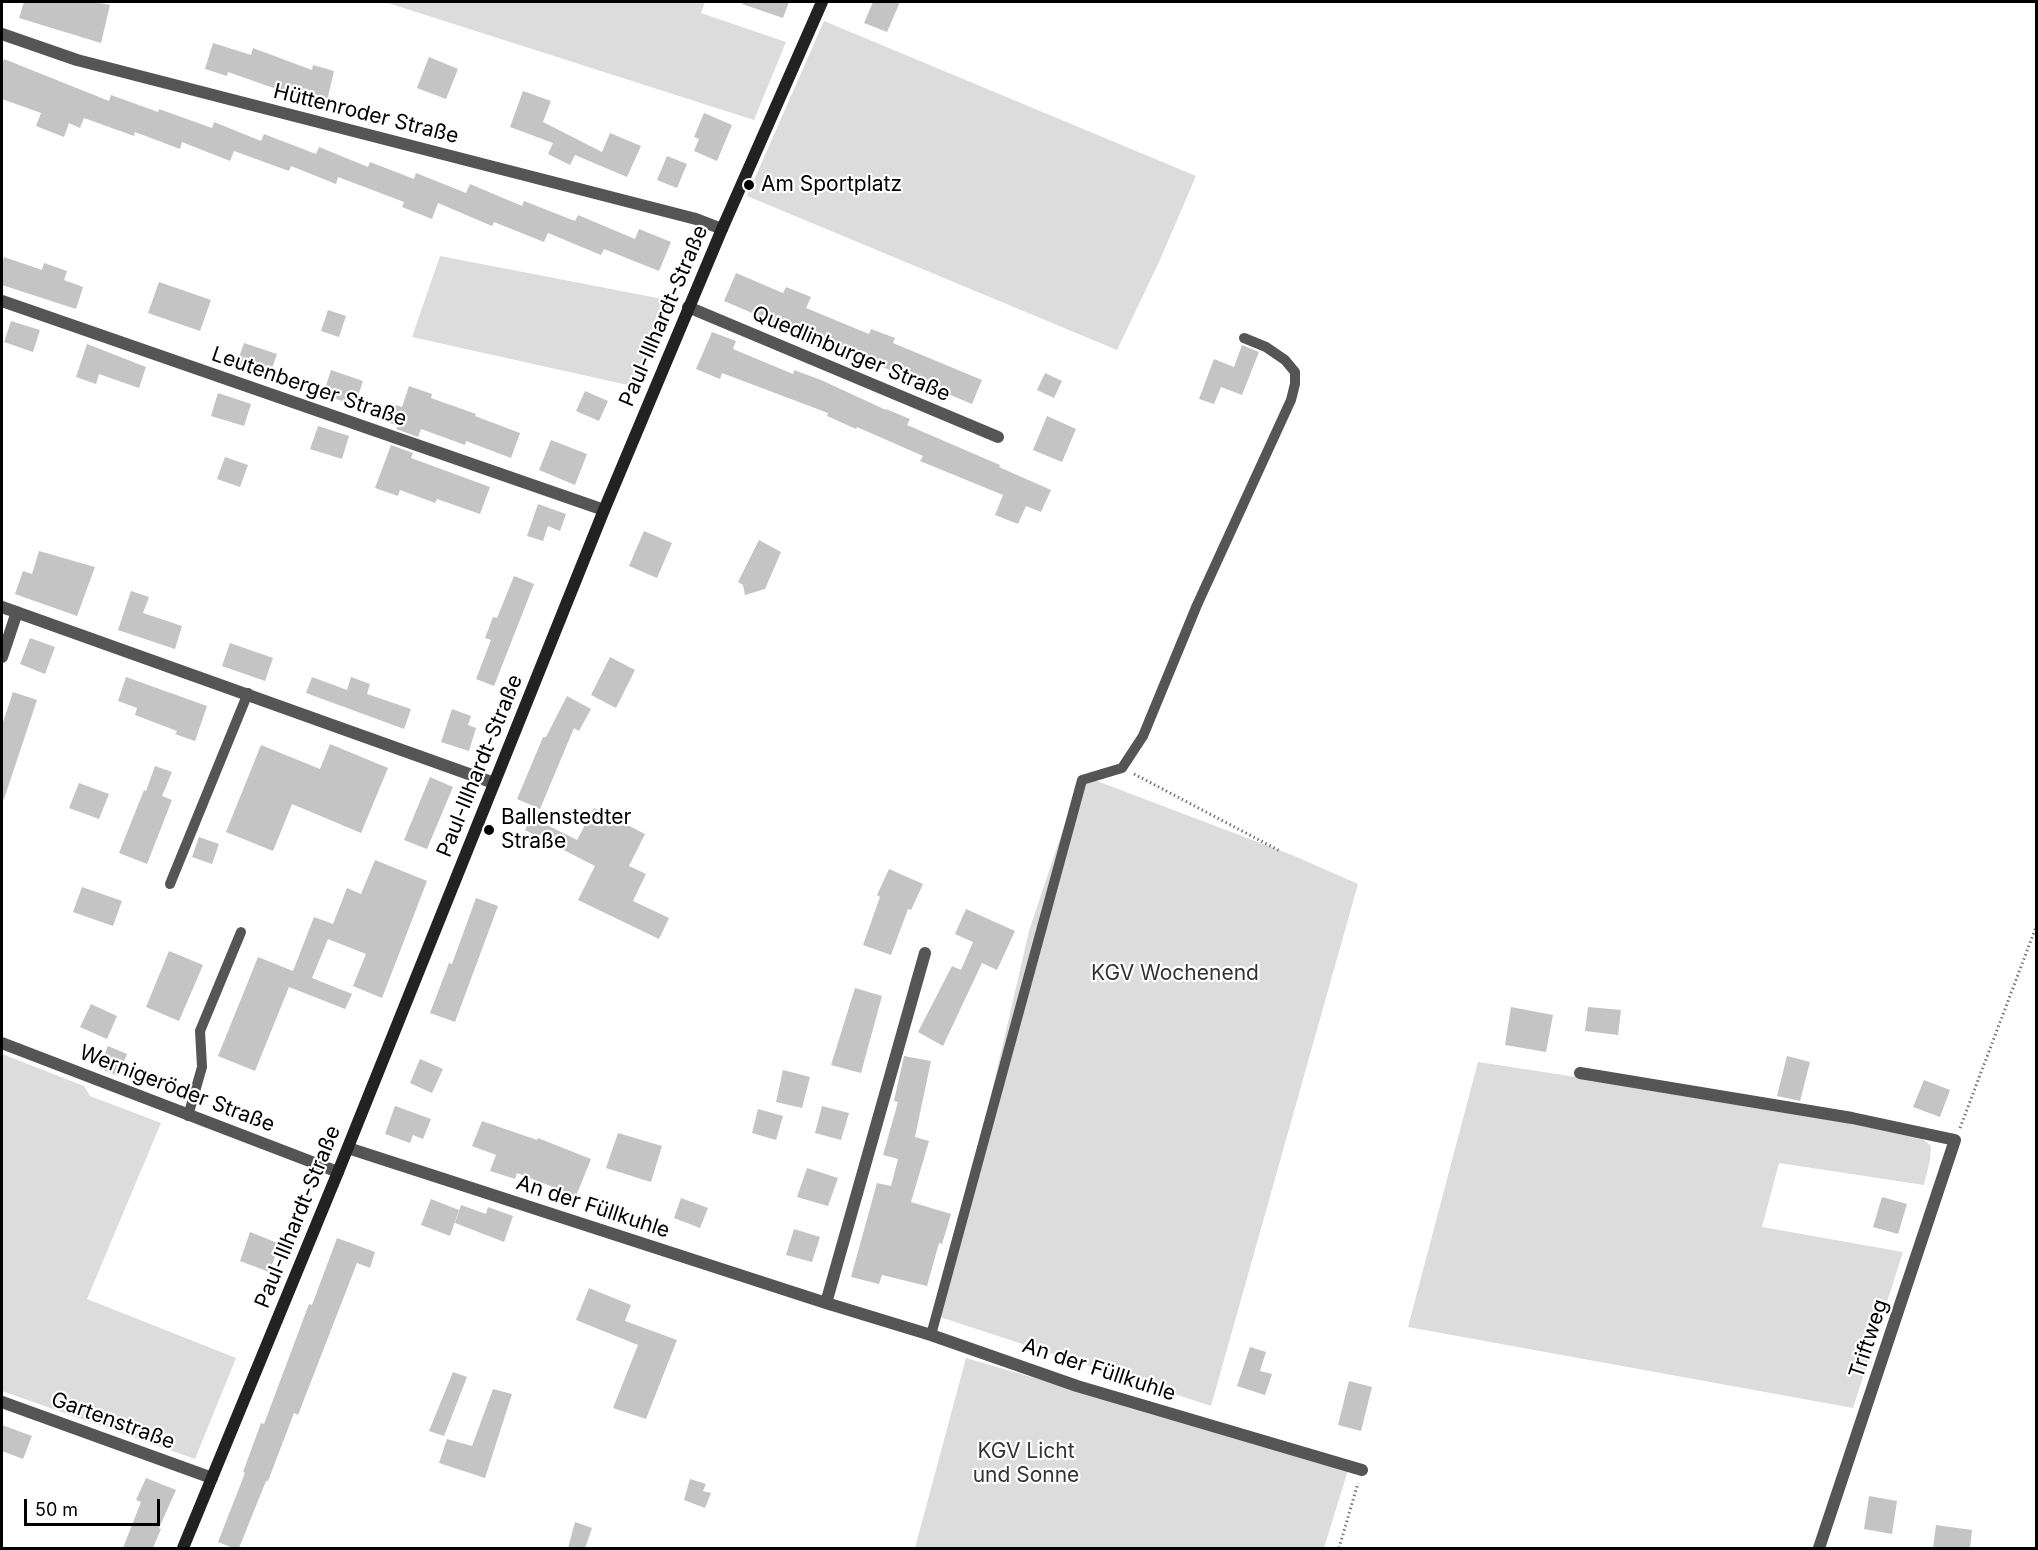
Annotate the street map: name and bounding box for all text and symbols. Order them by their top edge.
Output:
street label: Hüttenroder Straße [271,79,461,149]
place label: Am Sportplatz [761,172,902,198]
marker: Am Sportplatz [742,178,756,192]
street label: Paul-Illhardt-Straße [614,222,714,410]
street label: Quedlinburger Straße [748,301,954,407]
street label: Leutenberger Straße [208,342,410,432]
street label: Paul-Illhardt-Straße [432,671,528,861]
place label: Ballenstedter Straße [501,805,631,855]
marker: Ballenstedter Straße [482,823,496,837]
park label: KGV Wochenend [1091,961,1259,987]
street label: Wernigeröder Straße [76,1040,278,1138]
street label: Paul-Illhardt-Straße [250,1122,346,1312]
street label: An der Füllkuhle [513,1170,673,1244]
street label: Triftweg [1844,1296,1894,1382]
street label: An der Füllkuhle [1019,1333,1179,1407]
street label: Gartenstraße [48,1387,178,1455]
park label: KGV Licht und Sonne [973,1439,1079,1489]
scale bar [27,1487,164,1525]
text: 50 m [35,1499,78,1520]

